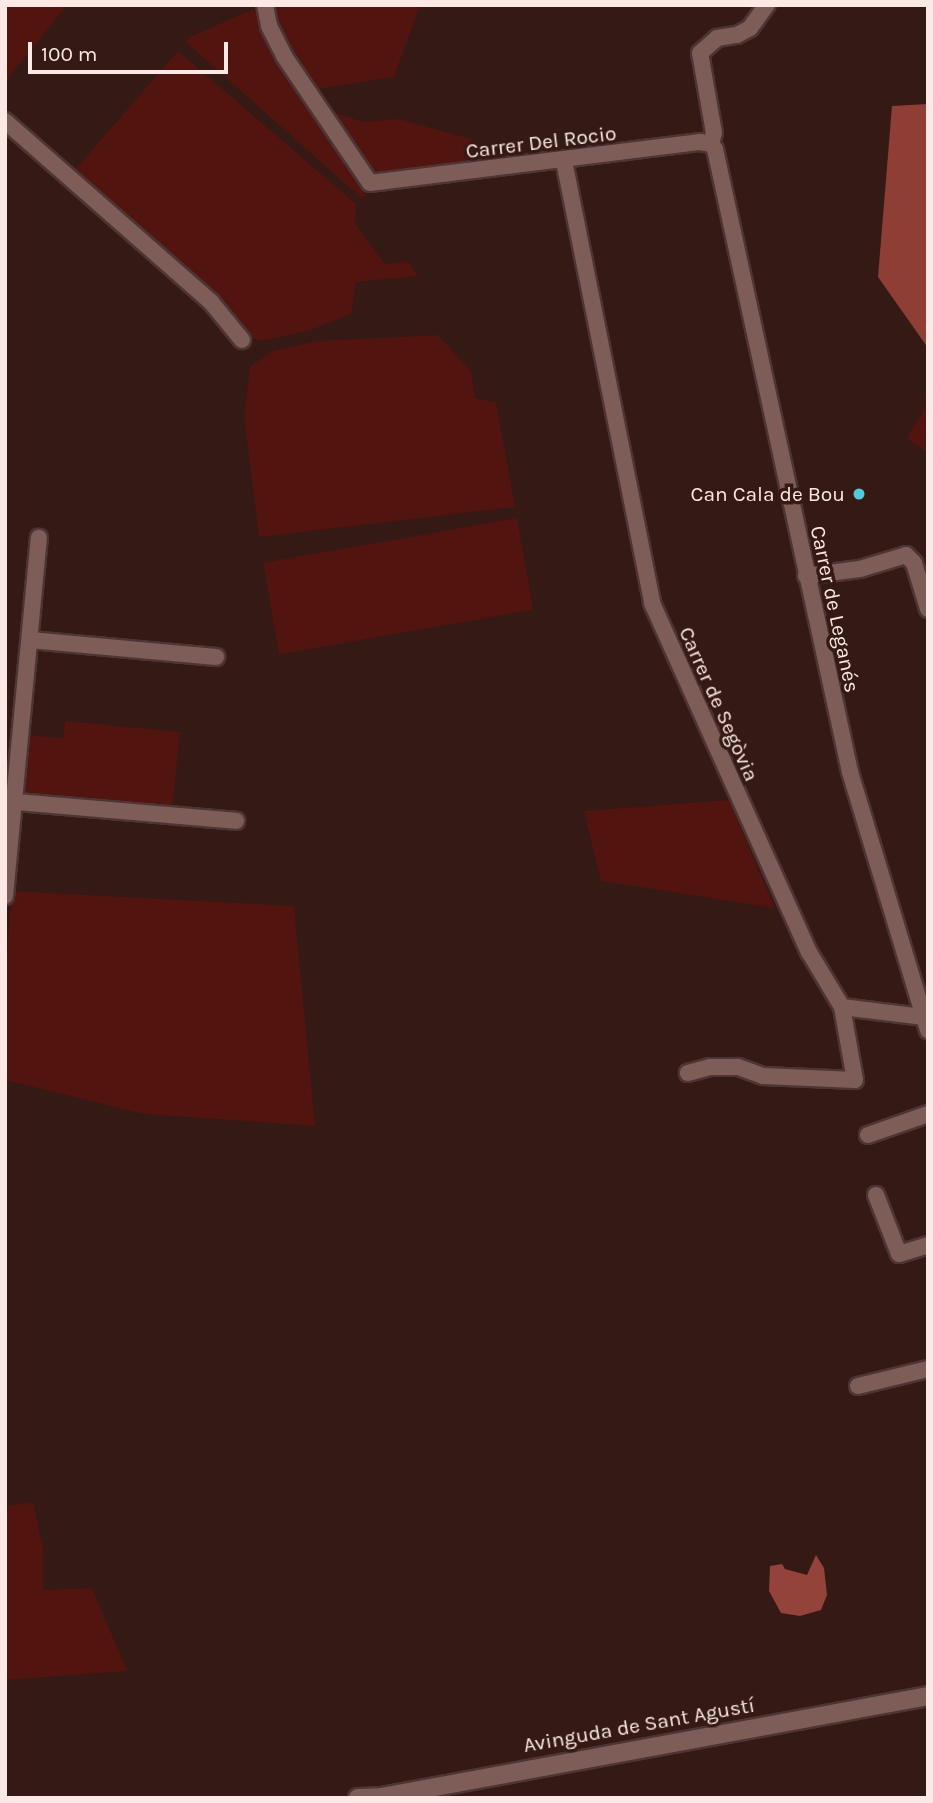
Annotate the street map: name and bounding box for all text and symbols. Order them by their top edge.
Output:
scale bar [32,28,231,72]
text: 100 m [41,42,98,66]
street label: Carrer Del Rocio [464,120,618,164]
place label: Can Cala de Bou [691,481,845,507]
marker: Can Cala de Bou [851,486,867,502]
street label: Carrer de Leganés [805,523,865,695]
street label: Carrer de Segòvia [674,623,764,785]
street label: Avinguda de Sant Agustí [521,1692,757,1758]

